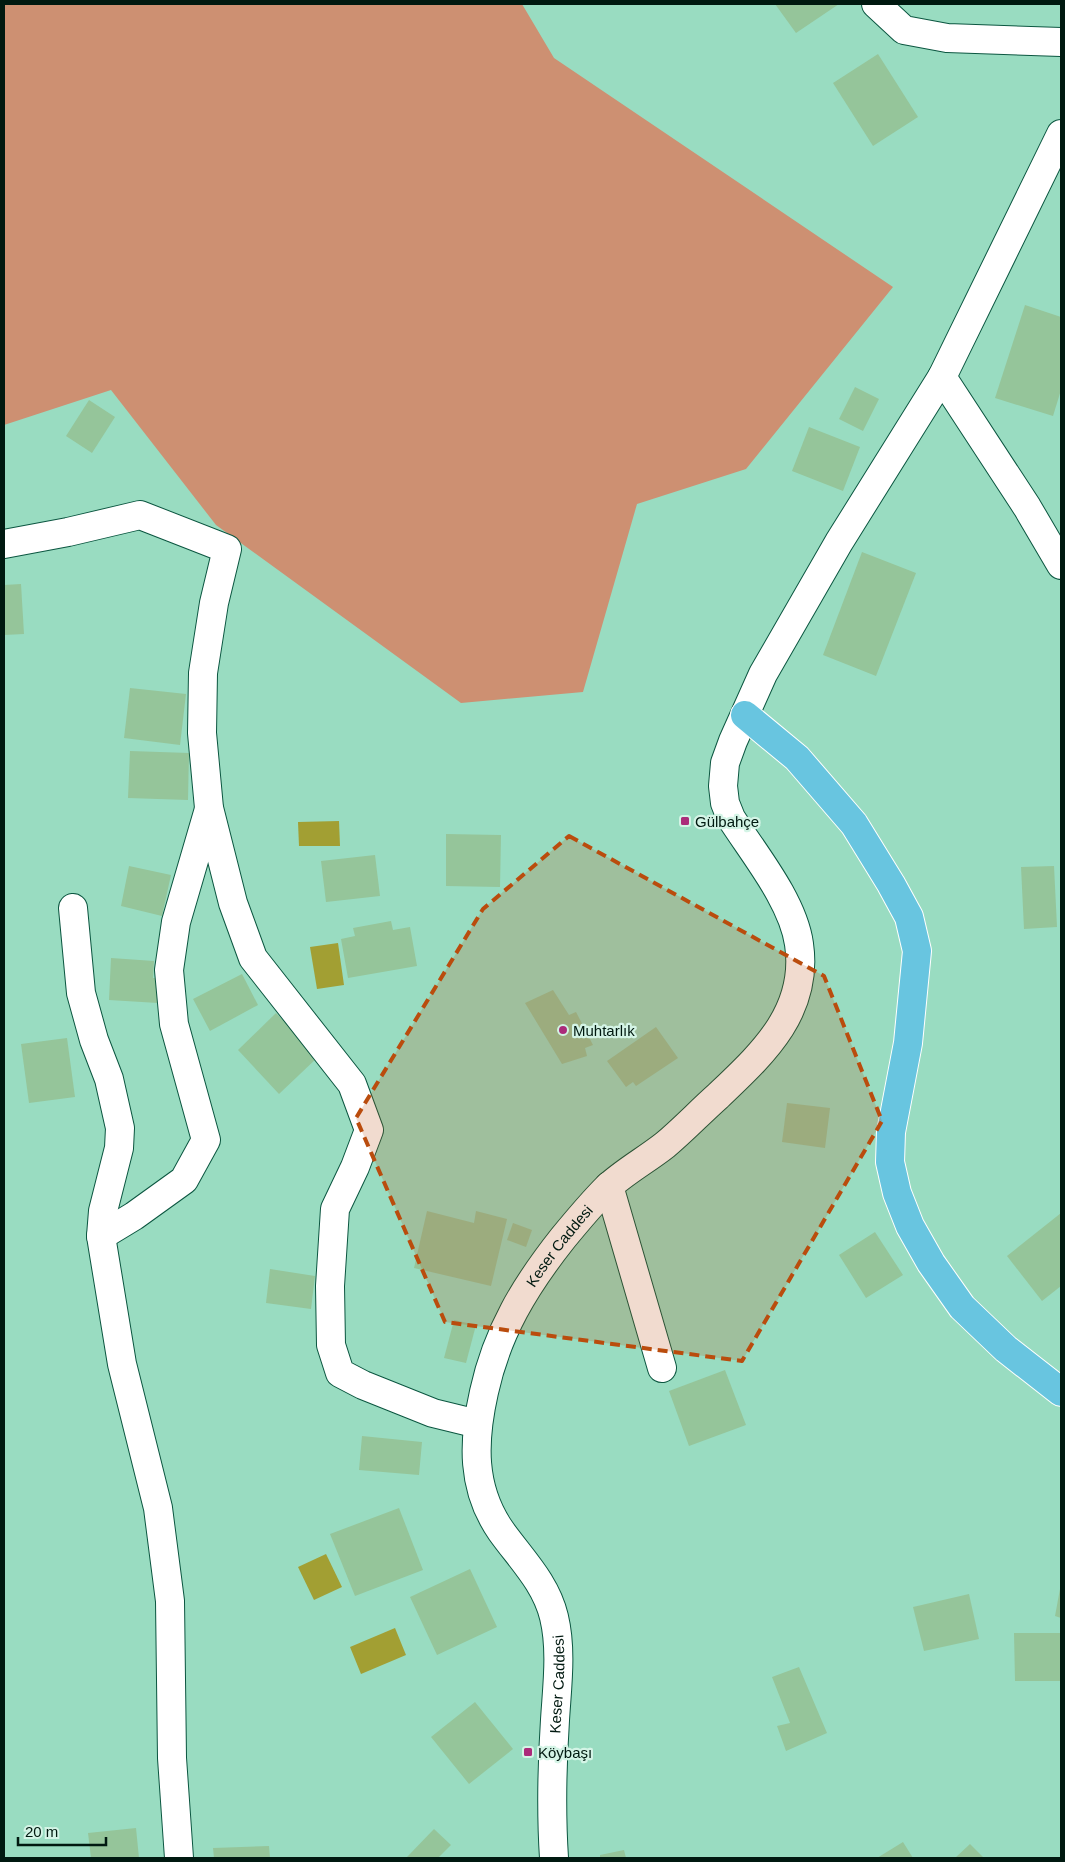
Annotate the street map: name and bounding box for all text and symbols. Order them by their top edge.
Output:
place label: Gülbahçe [695,813,759,830]
marker: Gülbahçe [679,815,691,827]
place label: Muhtarlık [573,1022,635,1039]
marker: Muhtarlık [557,1024,569,1036]
street label: Keser Caddesi [522,1201,596,1290]
street label: Keser Caddesi [546,1634,567,1734]
place label: Köybaşı [538,1744,592,1761]
marker: Köybaşı [522,1746,534,1758]
scale bar [18,1814,105,1846]
text: 20 m [25,1823,58,1840]

